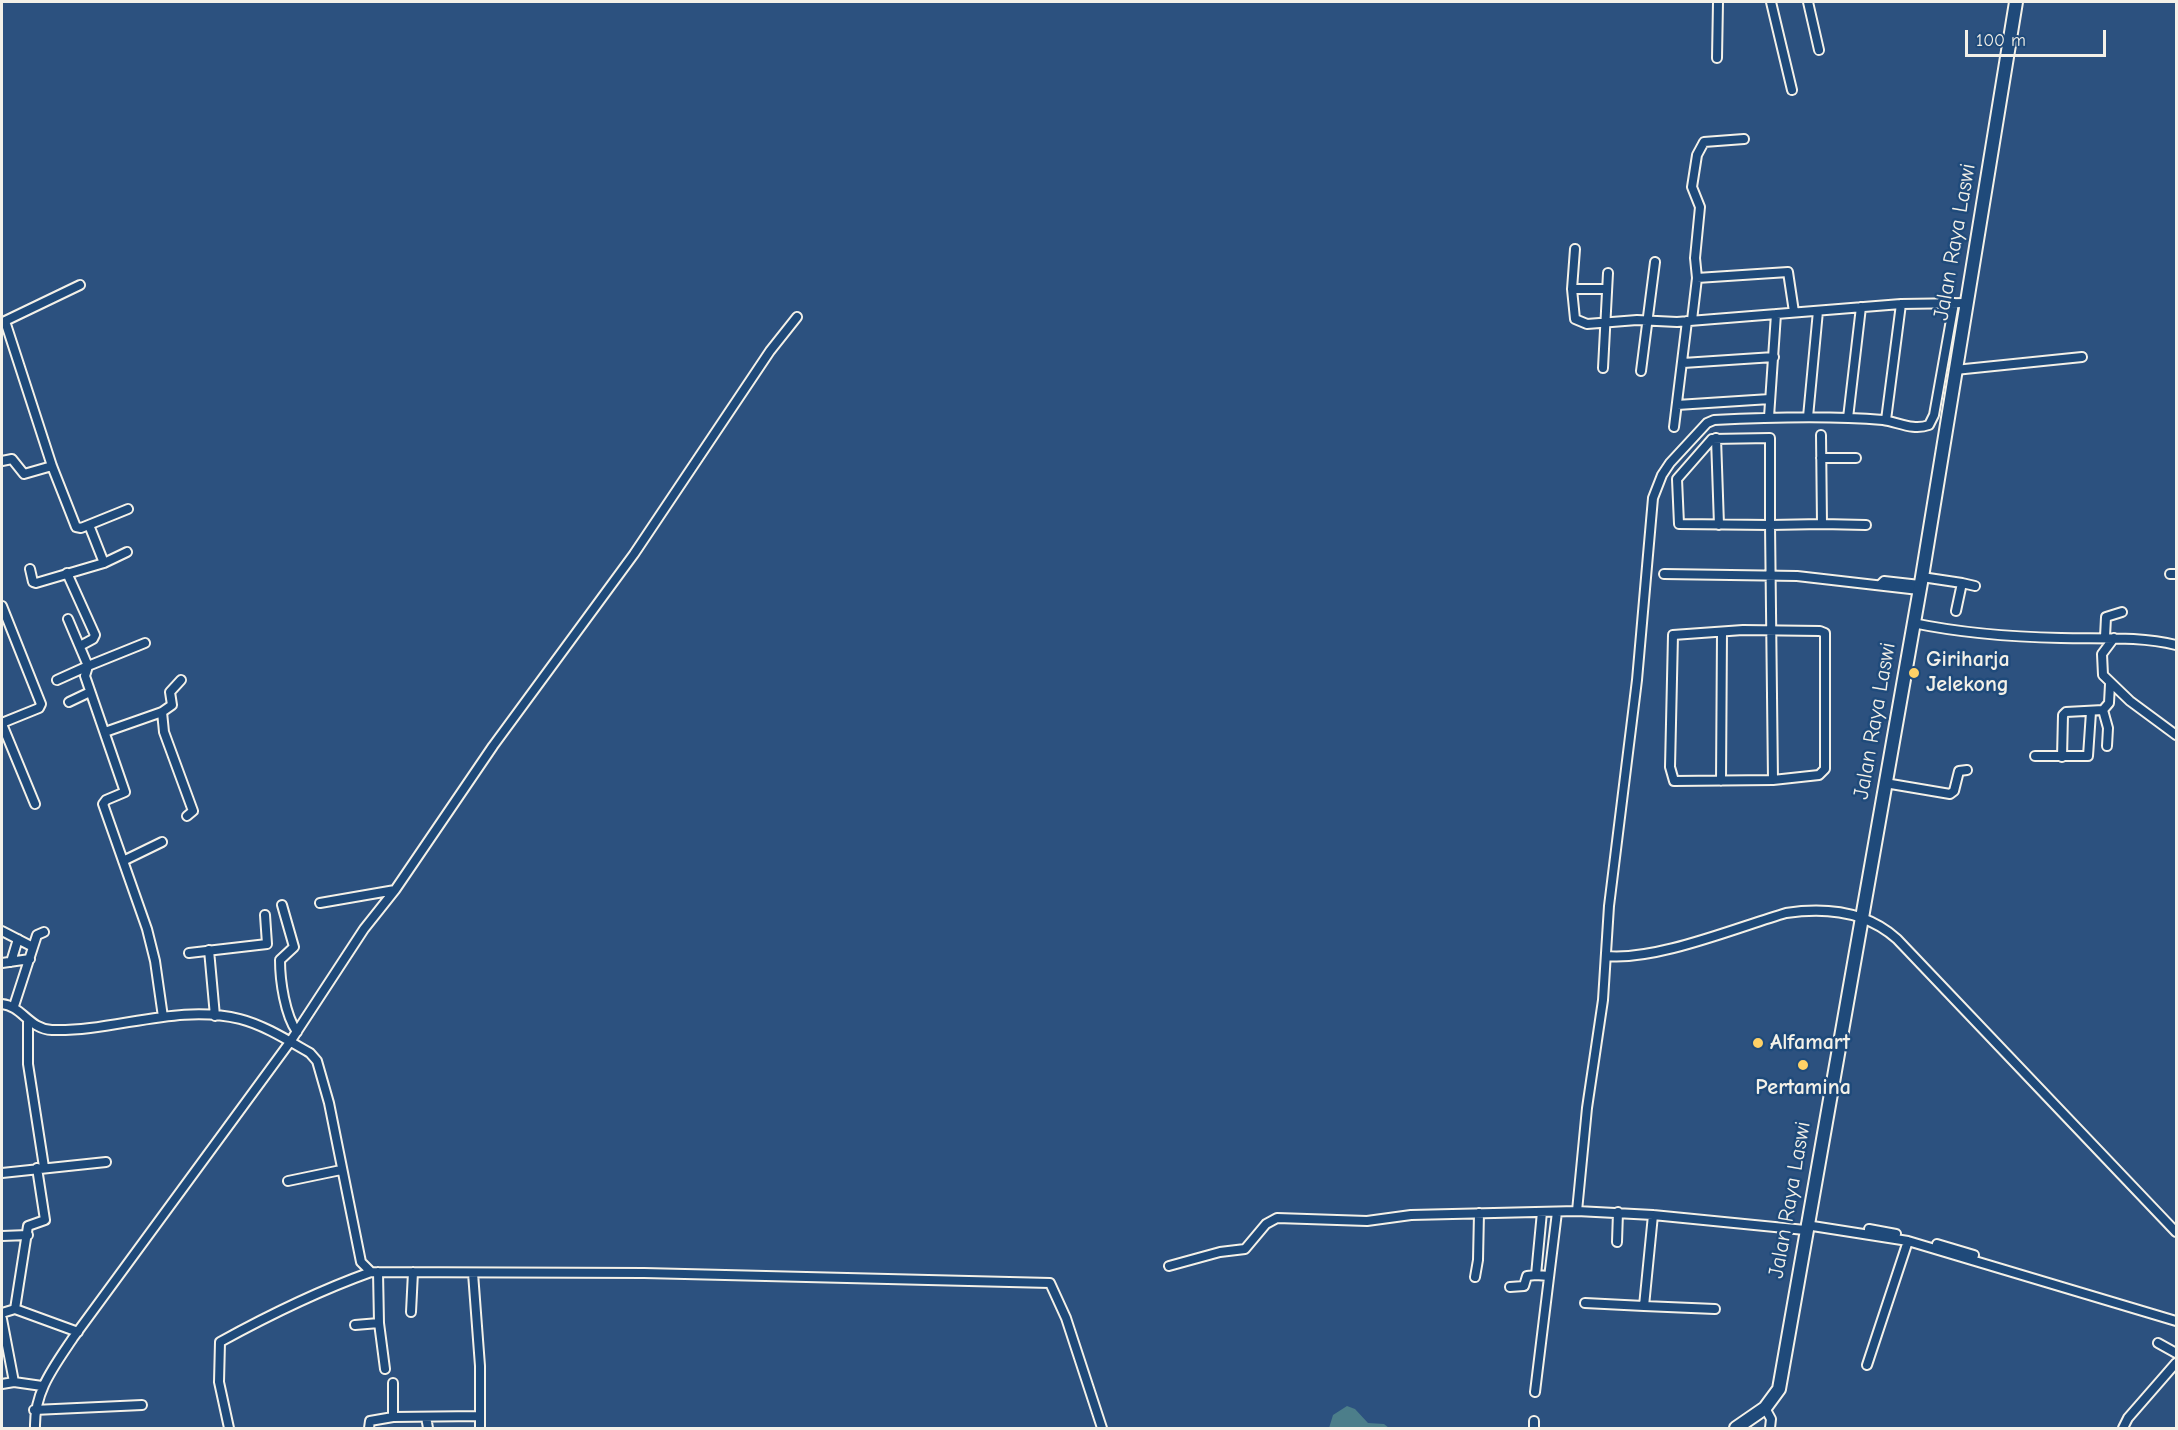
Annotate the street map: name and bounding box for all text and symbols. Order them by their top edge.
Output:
scale bar [1968,18,2109,56]
text: 100 m [1976,30,2026,51]
street label: Jalan Raya Laswi [1928,162,1982,322]
street label: Jalan Raya Laswi [1848,641,1902,801]
place label: Giriharja Jelekong [1926,647,2010,698]
marker: Giriharja Jelekong [1907,666,1921,680]
place label: Alfamart [1770,1030,1850,1056]
marker: Alfamart [1751,1036,1765,1050]
marker: Pertamina [1796,1058,1810,1072]
place label: Pertamina [1755,1075,1851,1101]
street label: Jalan Raya Laswi [1763,1120,1817,1280]

